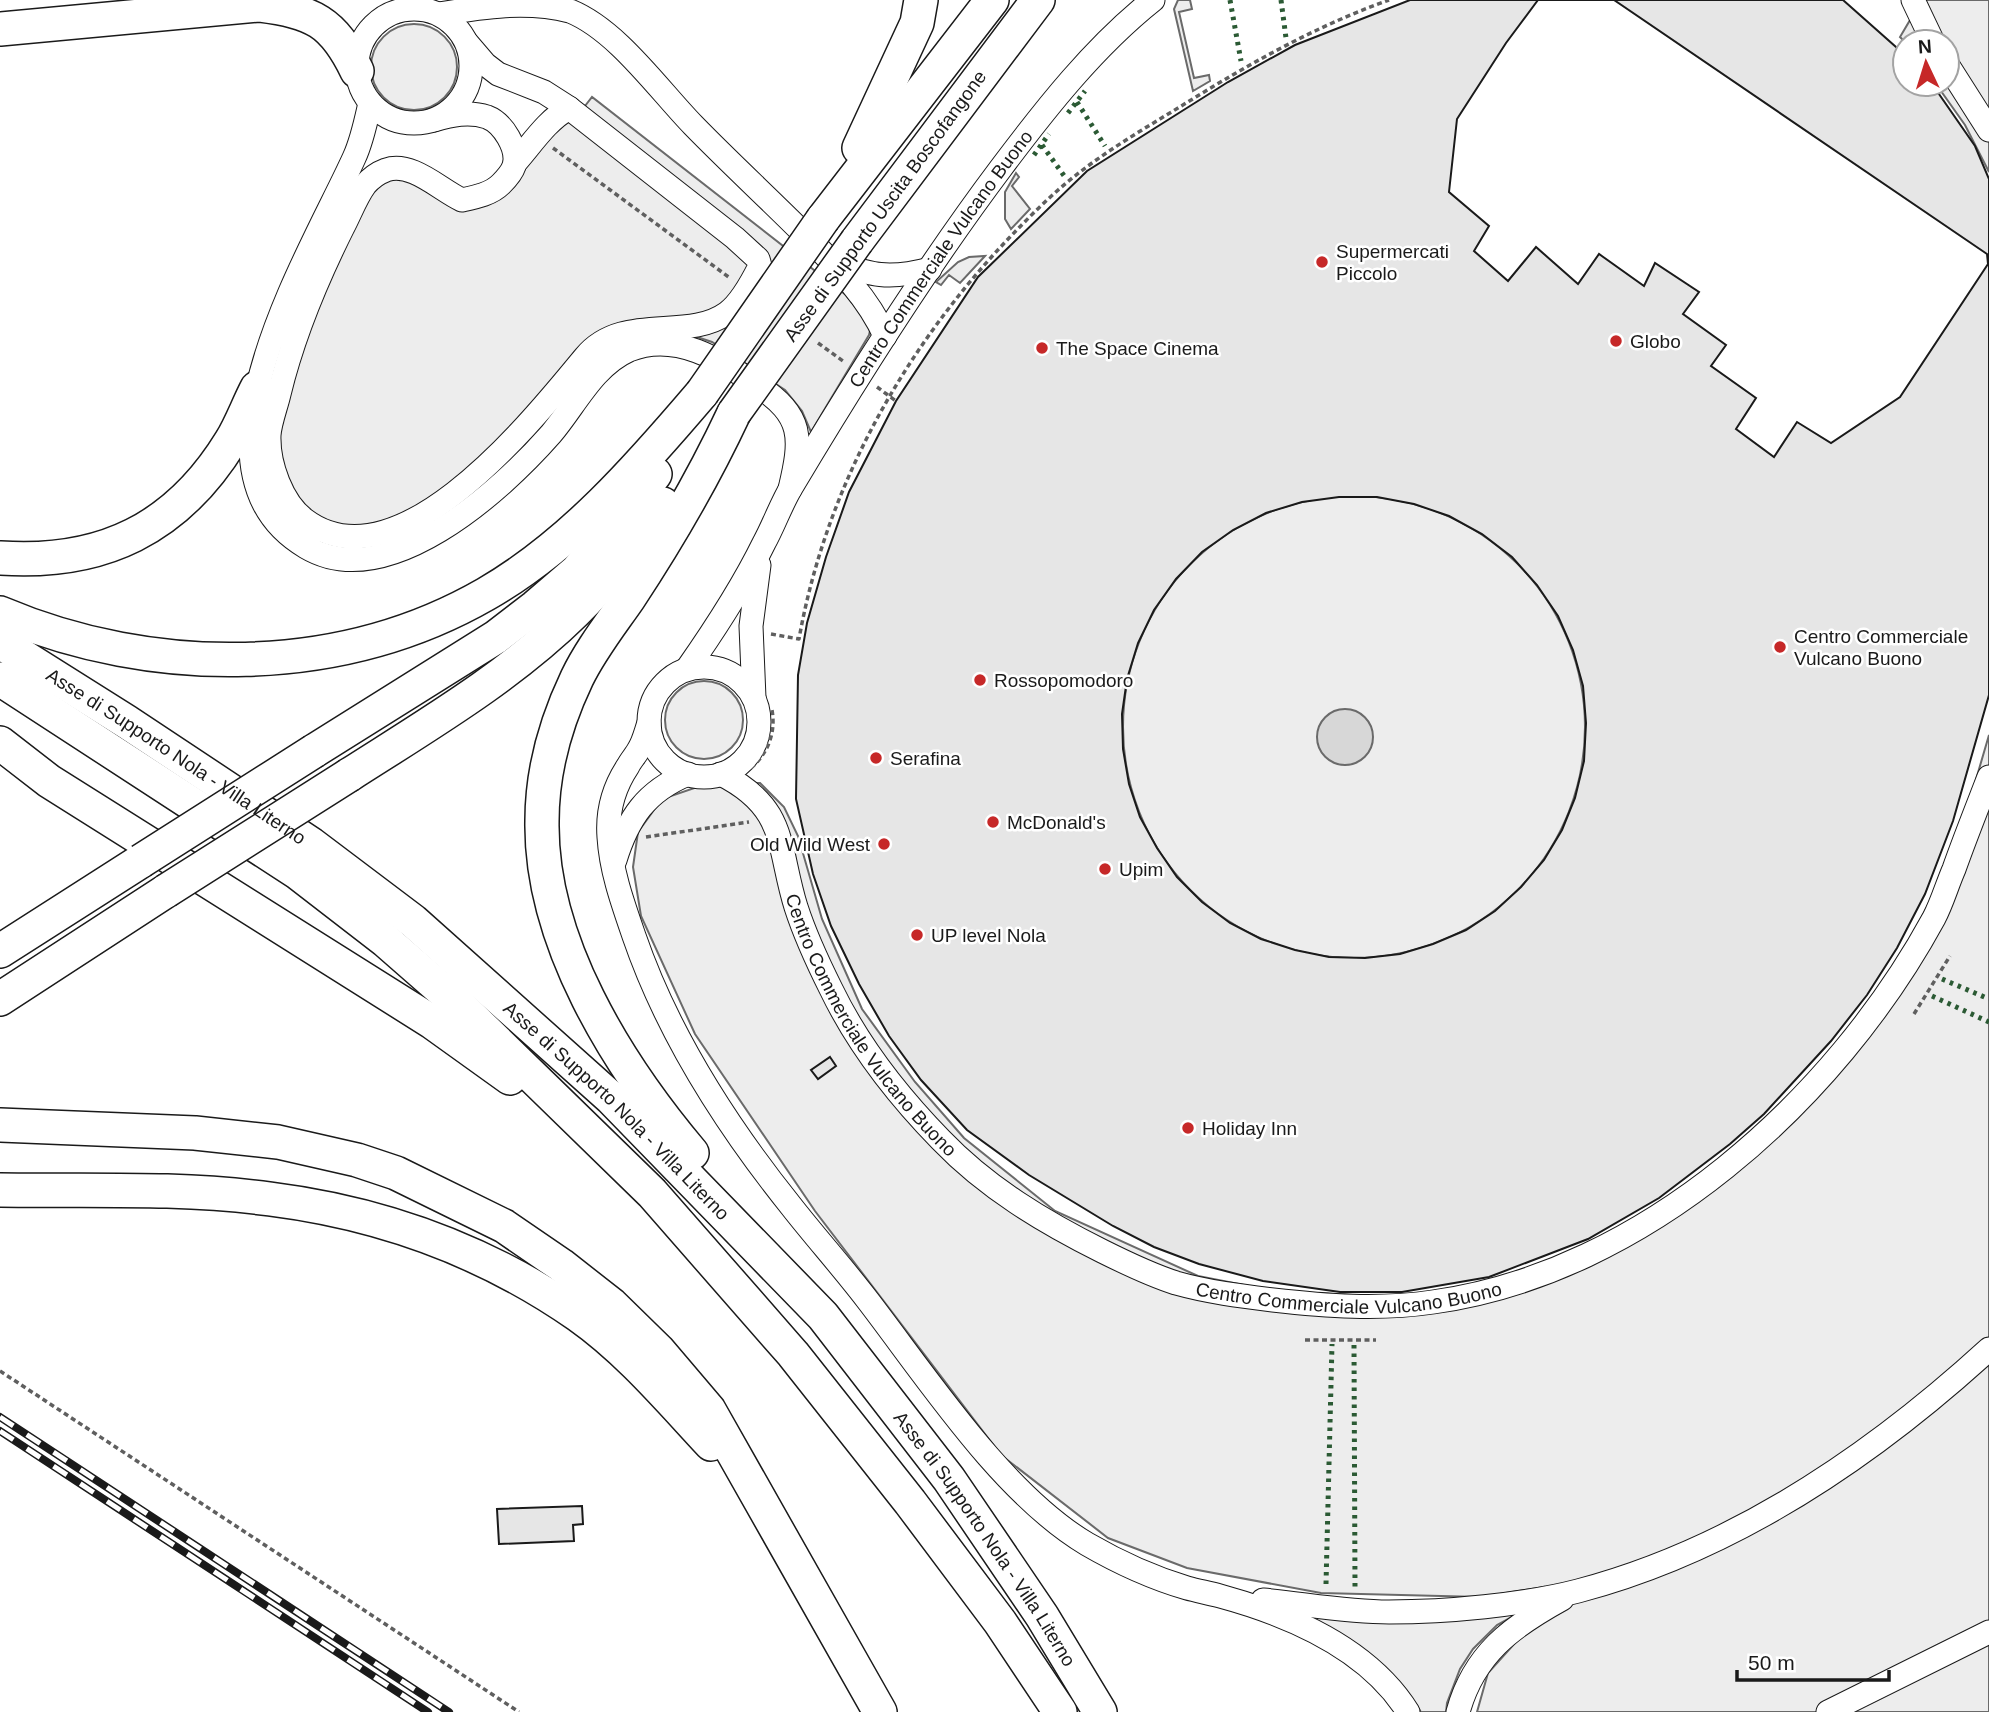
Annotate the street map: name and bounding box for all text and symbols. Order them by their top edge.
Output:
north arrow [1891,28,1961,98]
text: N [1917,36,1932,57]
street label: Asse di Supporto Uscita Boscofangone [780,67,990,345]
street label: Centro Commerciale Vulcano Buono [844,126,1036,391]
place label: Supermercati Piccolo [1336,241,1449,284]
marker: Supermercati Piccolo [1314,254,1330,270]
place label: Globo [1630,331,1681,352]
marker: Globo [1608,333,1624,349]
place label: The Space Cinema [1056,338,1219,359]
marker: The Space Cinema [1034,340,1050,356]
place label: Centro Commerciale Vulcano Buono [1794,626,1968,669]
marker: Centro Commerciale Vulcano Buono [1772,639,1788,655]
street label: Asse di Supporto Nola - Villa Literno [43,664,310,848]
place label: Rossopomodoro [994,670,1133,691]
marker: Rossopomodoro [972,672,988,688]
place label: Serafina [890,748,961,769]
marker: Serafina [868,750,884,766]
place label: McDonald's [1007,812,1106,833]
marker: McDonald's [985,814,1001,830]
place label: Old Wild West [750,834,871,855]
marker: Old Wild West [876,836,892,852]
place label: Upim [1119,859,1163,880]
marker: Upim [1097,861,1113,877]
street label: Centro Commerciale Vulcano Buono [782,891,961,1160]
place label: UP level Nola [931,925,1046,946]
marker: UP level Nola [909,927,925,943]
street label: Asse di Supporto Nola - Villa Literno [500,997,734,1224]
place label: Holiday Inn [1202,1118,1297,1139]
marker: Holiday Inn [1180,1120,1196,1136]
street label: Centro Commerciale Vulcano Buono [1194,1278,1504,1317]
street label: Asse di Supporto Nola - Villa Literno [890,1407,1080,1670]
scale bar [1737,1638,1889,1682]
text: 50 m [1748,1651,1795,1674]

